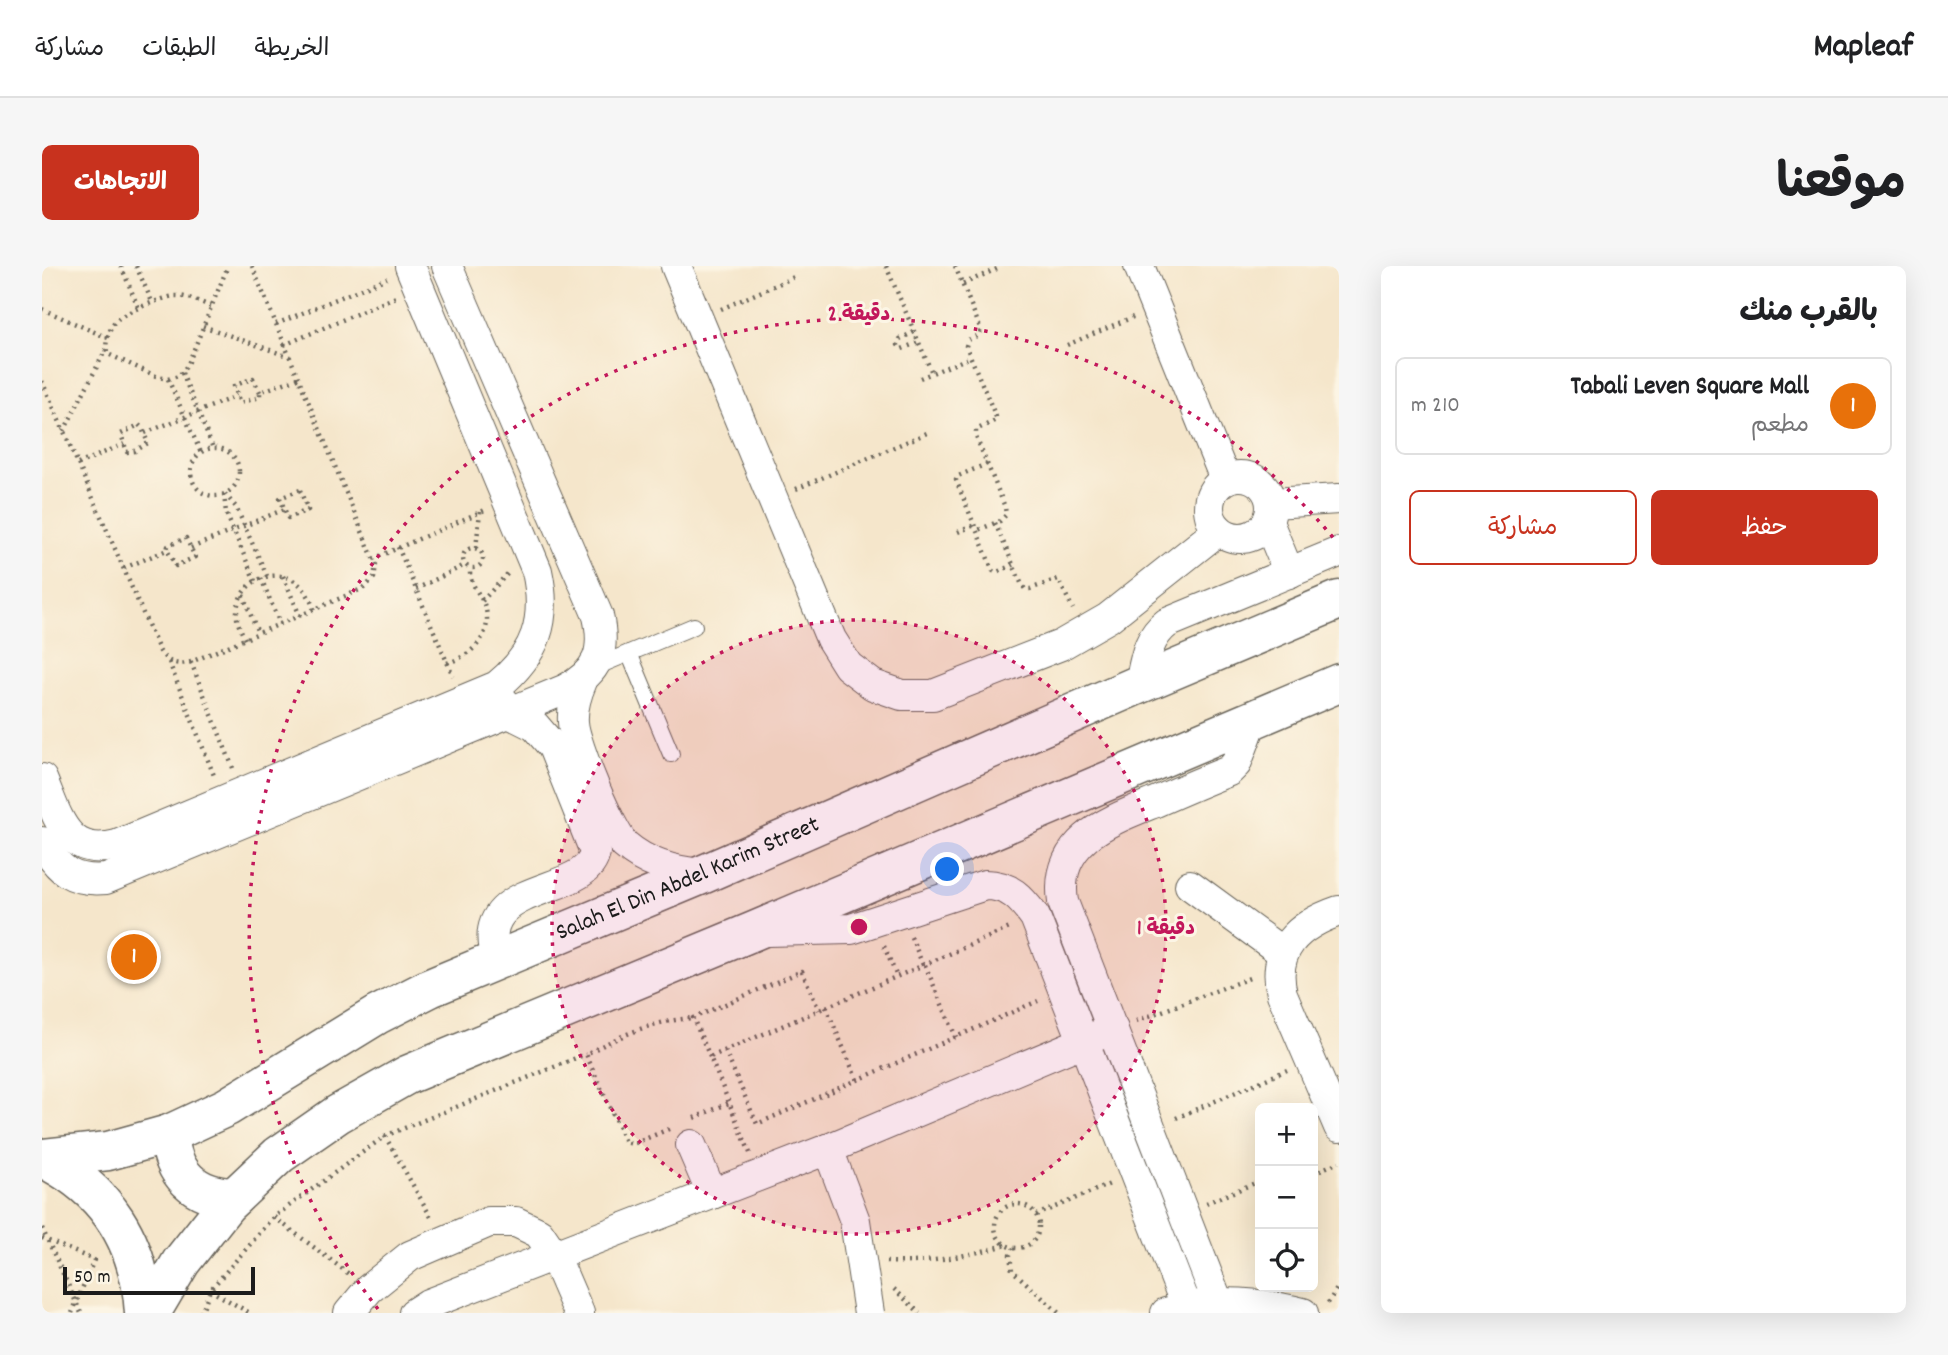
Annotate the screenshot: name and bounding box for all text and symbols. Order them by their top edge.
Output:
text: Mapleaf [1814,25,1913,72]
text: مشاركة [35,33,104,67]
text: الطبقات [142,33,217,67]
text: الخريطة [255,33,329,67]
button: الاتجاهات [42,145,199,220]
text: موقعنا [1776,151,1906,221]
text: بالقرب منك [1740,293,1878,336]
text: 2 دقيقة [828,301,890,331]
text: Tabali Leven Square Mall [1570,369,1809,406]
text: 210 m [1411,390,1460,423]
text: 1 [1850,390,1856,423]
text: مطعم [1751,410,1809,443]
button: مشاركة [1409,490,1637,565]
button: حفظ [1651,490,1878,565]
street label: Salah El Din Abdel Karim Street [551,808,825,951]
your location [930,852,964,886]
centre of rings [847,915,871,939]
text: 1 دقيقة [1137,915,1195,945]
pin: 1 [111,931,157,983]
map controls [1255,1103,1318,1292]
button: + [1255,1103,1318,1166]
button: − [1255,1166,1318,1229]
button: locate [1255,1229,1318,1292]
scale bar [63,1264,256,1296]
text: 50 m [74,1265,111,1292]

